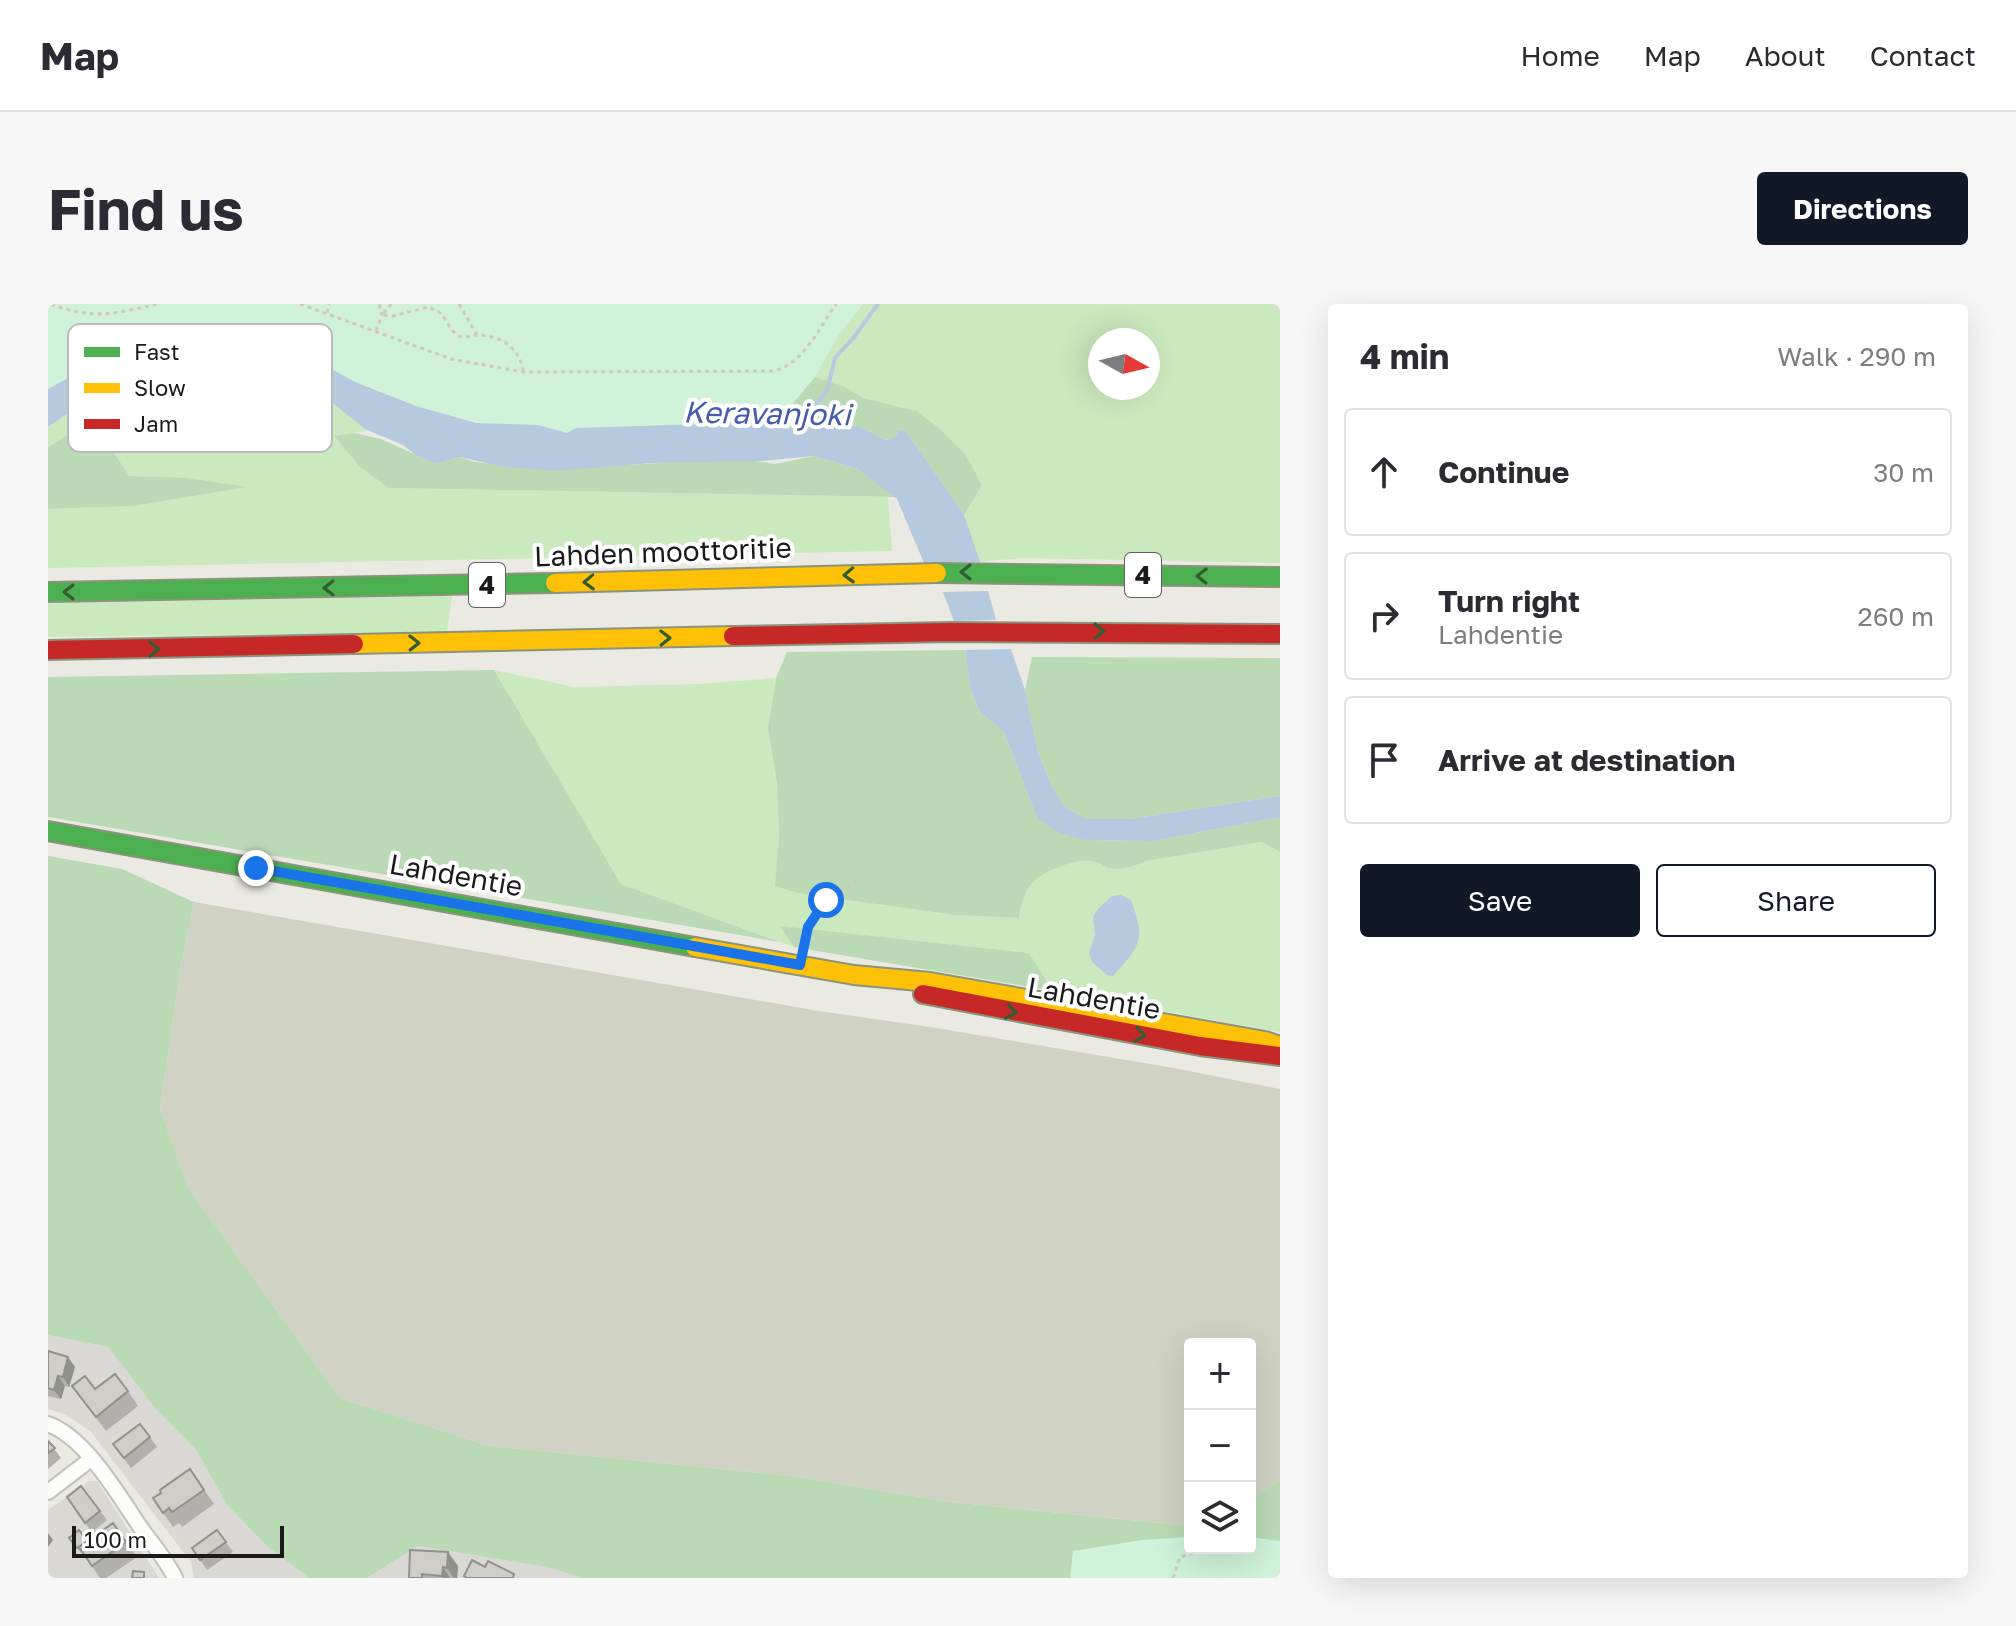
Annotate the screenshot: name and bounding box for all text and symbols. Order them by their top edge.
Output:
text: Map [40,33,119,78]
text: Home [1521,39,1600,72]
text: Map [1644,39,1701,72]
text: About [1745,39,1826,72]
text: Contact [1870,39,1976,72]
button: Directions [1757,172,1968,245]
text: Find us [48,175,244,242]
legend [68,324,332,452]
north arrow [1088,328,1160,400]
text: 4 min [1360,336,1449,376]
text: Fast [134,338,180,365]
text: Walk · 290 m [1777,341,1936,372]
text: Slow [134,374,186,401]
water label: Keravanjoki [683,394,854,433]
text: Jam [134,410,178,437]
icon: ahead [1362,450,1406,494]
text: Continue [1438,454,1569,490]
text: 30 m [1873,457,1934,488]
street label: Lahden moottoritie [534,531,792,572]
road number: 4 [1125,553,1161,597]
road number: 4 [469,563,505,607]
one-way arrow [959,564,972,581]
one-way arrow [842,566,855,583]
one-way arrow [1195,567,1208,585]
one-way arrow [582,573,595,591]
one-way arrow [322,580,335,597]
one-way arrow [62,583,75,601]
text: Turn right [1438,583,1580,619]
icon: right [1362,594,1406,638]
text: 260 m [1858,601,1934,632]
text: Lahdentie [1438,619,1563,650]
one-way arrow [1093,622,1106,640]
one-way arrow [659,629,672,647]
one-way arrow [408,635,421,652]
one-way arrow [148,640,161,658]
icon: arrive [1362,738,1406,782]
text: Arrive at destination [1438,742,1735,778]
street label: Lahdentie [387,847,525,902]
route end [238,850,274,886]
button: Save [1360,864,1640,937]
button: Share [1656,864,1936,937]
route start [808,882,844,918]
street label: Lahdentie [1025,970,1163,1025]
one-way arrow [1004,1003,1018,1020]
one-way arrow [1133,1025,1147,1042]
map controls [1184,1338,1256,1554]
button: + [1184,1338,1256,1410]
button: − [1184,1410,1256,1482]
button: layers [1184,1482,1256,1554]
scale bar [72,1522,284,1558]
text: 100 m [84,1526,147,1553]

